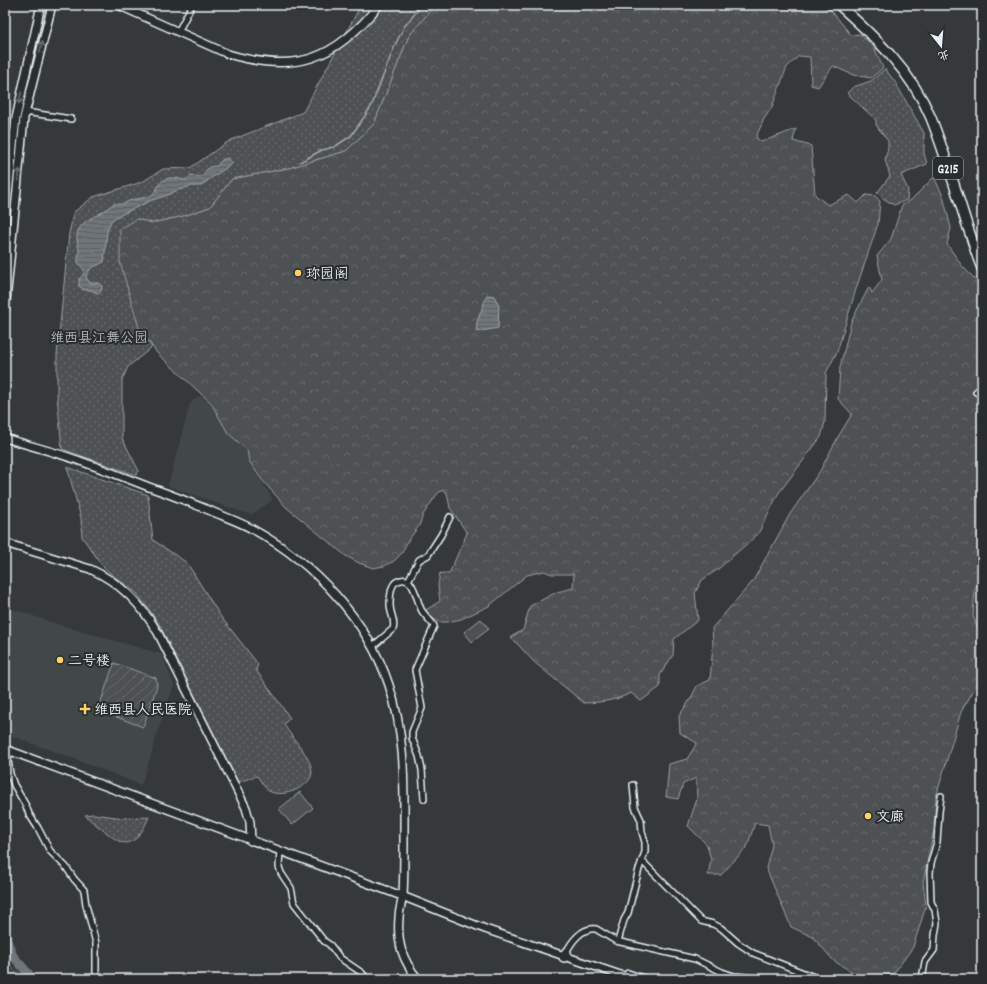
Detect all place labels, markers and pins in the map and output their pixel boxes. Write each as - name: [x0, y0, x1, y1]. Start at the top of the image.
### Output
- place label: 珎园阁: [306, 265, 348, 285]
- marker: 珎园阁: [293, 268, 303, 278]
- place label: 二号楼: [68, 652, 110, 672]
- marker: 二号楼: [55, 655, 65, 665]
- place label: 维西县人民医院: [94, 701, 192, 721]
- marker: 维西县人民医院: [79, 703, 91, 715]
- place label: 文廊: [876, 808, 904, 828]
- marker: 文廊: [863, 811, 873, 821]

